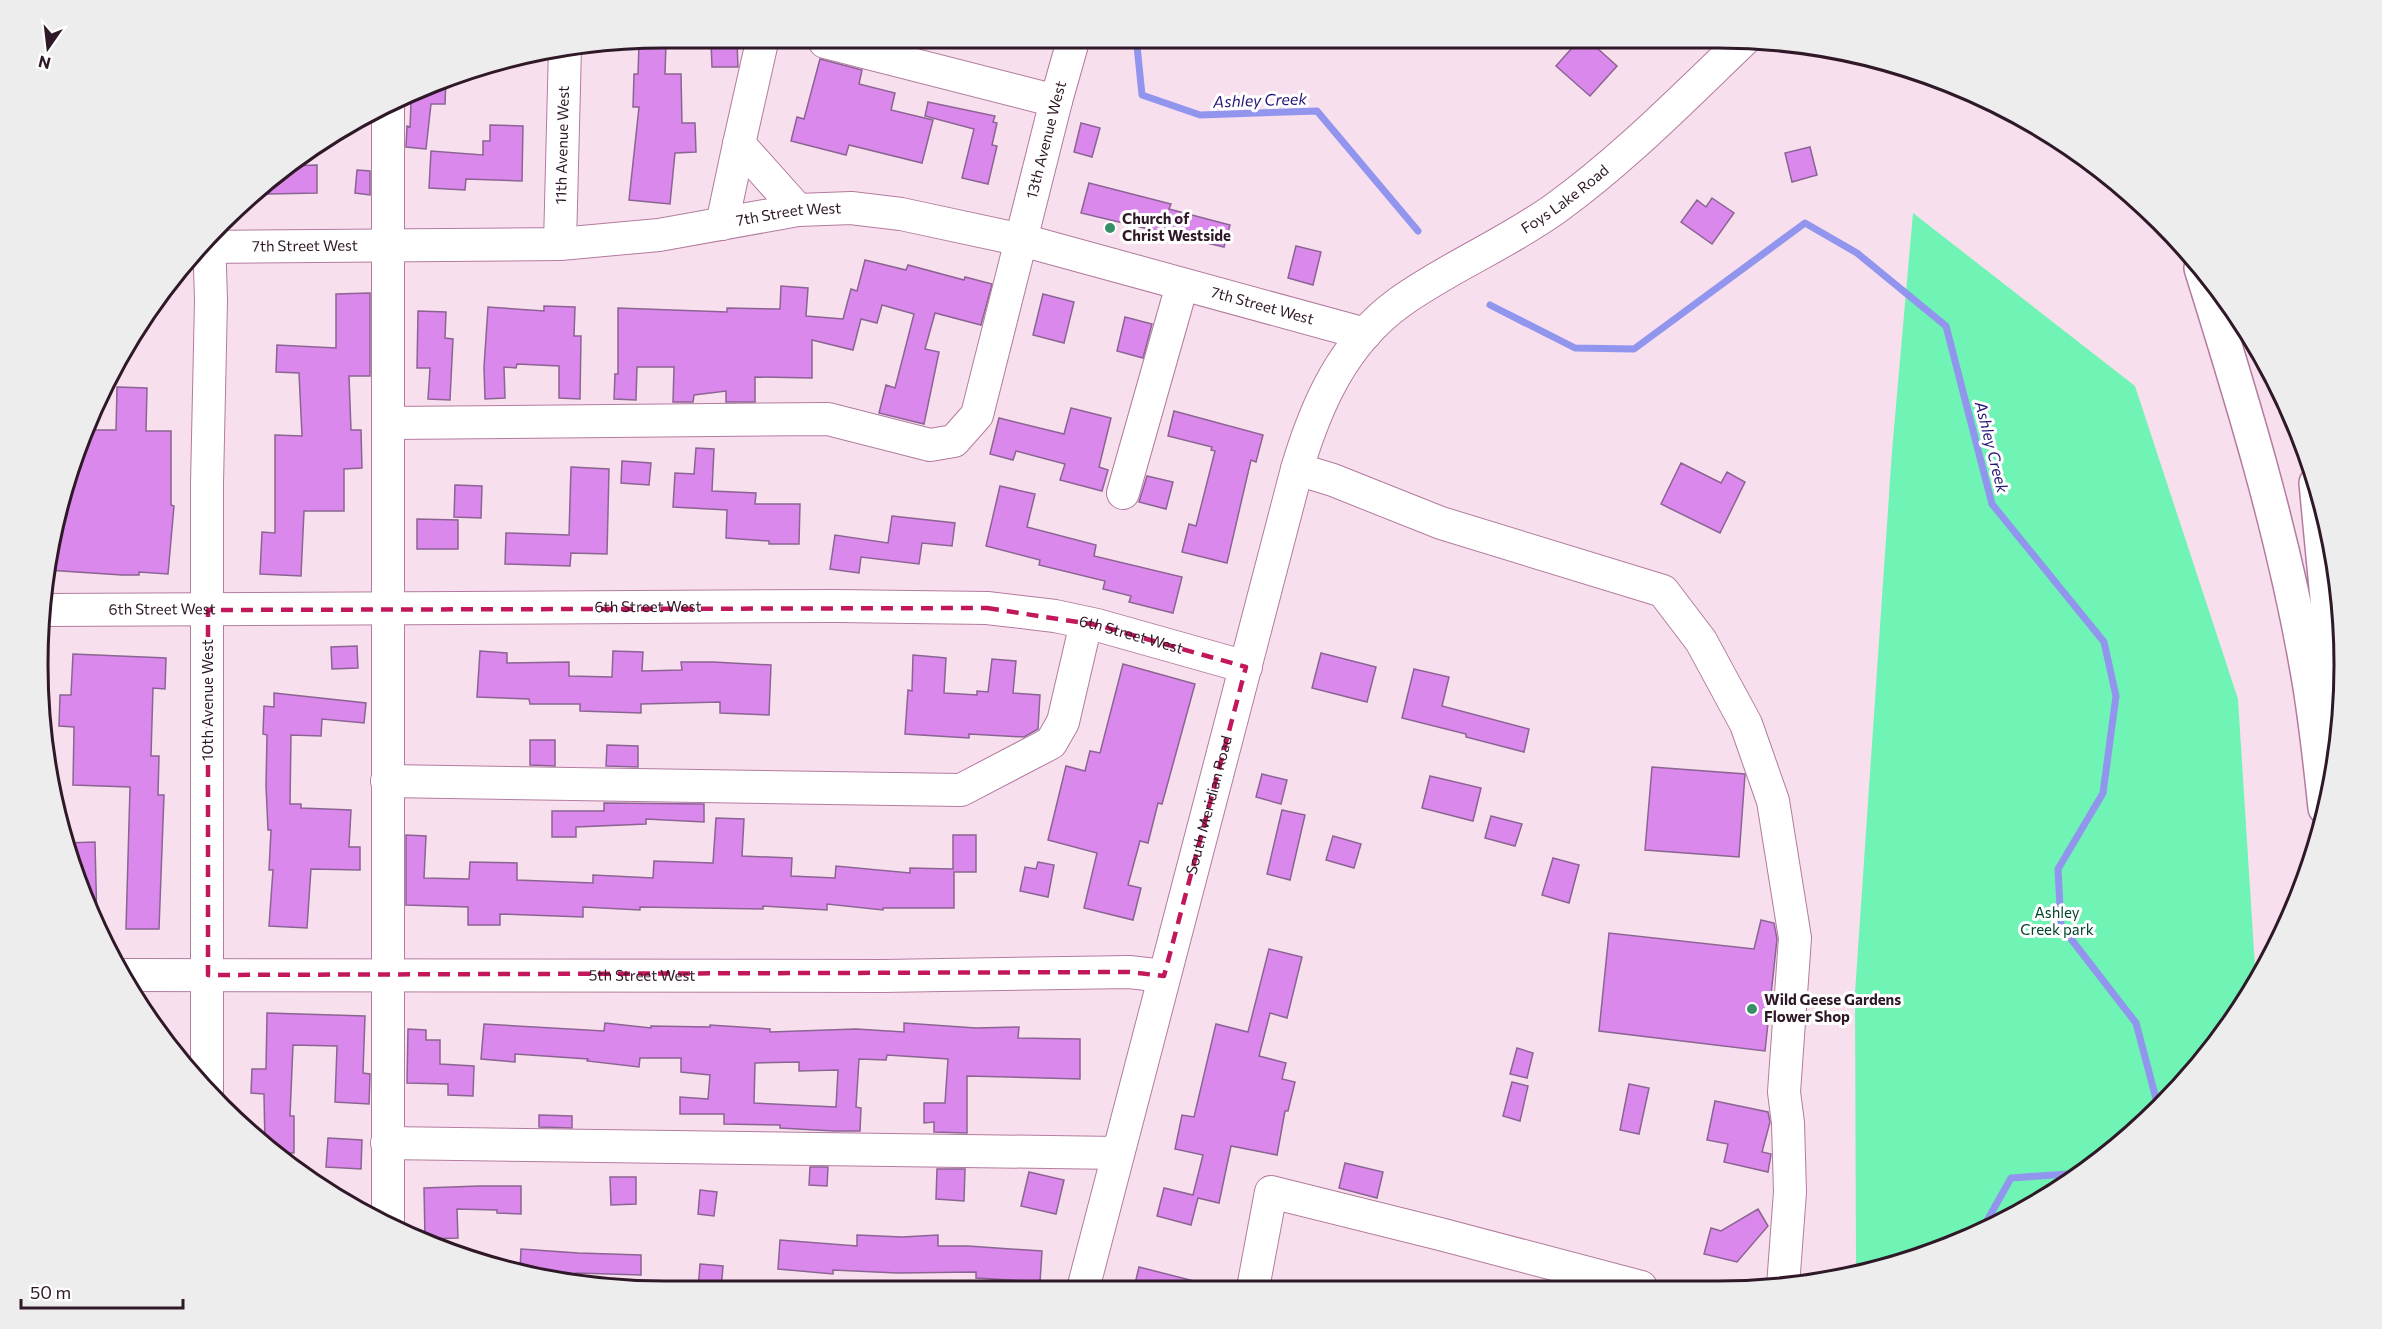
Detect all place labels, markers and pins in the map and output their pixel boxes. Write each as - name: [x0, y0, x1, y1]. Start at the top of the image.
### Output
- place label: Church of Christ Westside: [1122, 209, 1231, 244]
- marker: Church of Christ Westside: [1103, 221, 1117, 235]
- place label: Wild Geese Gardens Flower Shop: [1764, 990, 1901, 1025]
- marker: Wild Geese Gardens Flower Shop: [1745, 1002, 1759, 1016]

